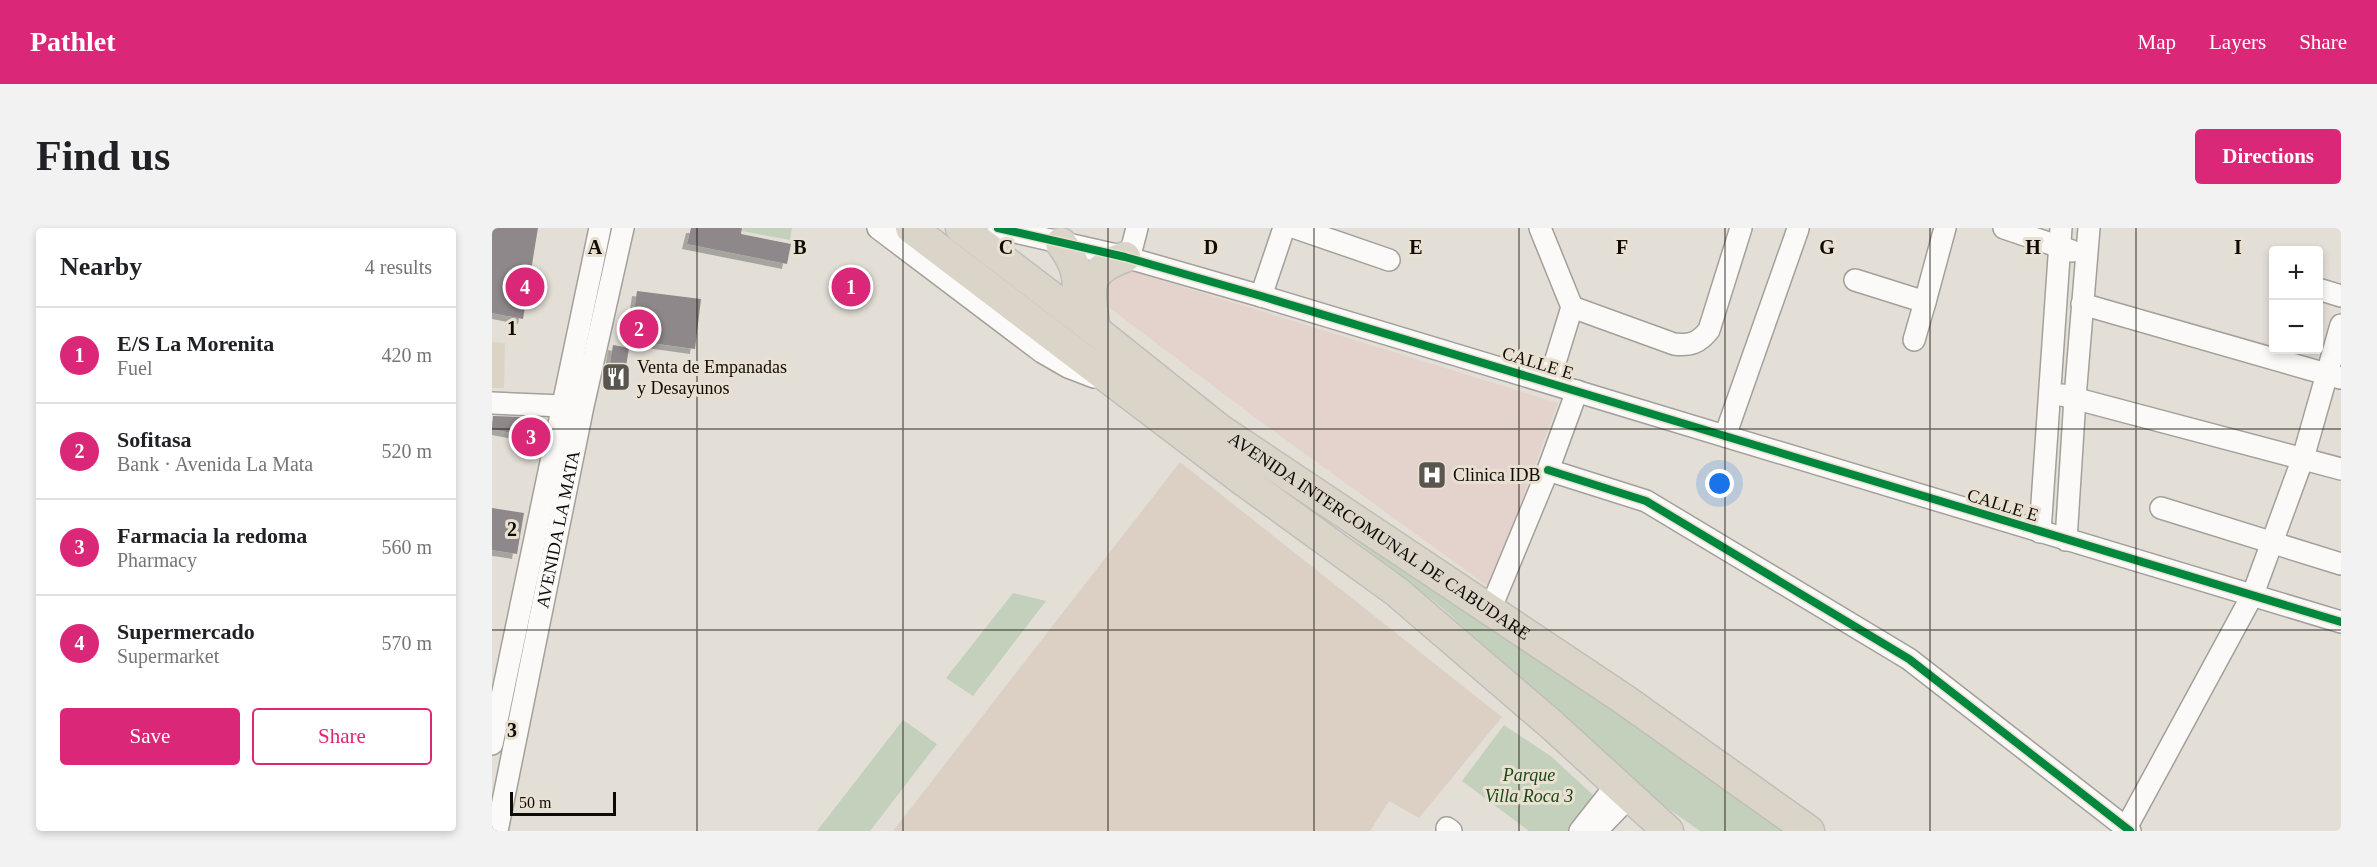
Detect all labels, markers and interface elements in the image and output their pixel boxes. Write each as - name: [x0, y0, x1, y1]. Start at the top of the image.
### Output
- text: Pathlet: [30, 26, 116, 57]
- text: Map: [2138, 30, 2176, 54]
- text: Layers: [2209, 30, 2266, 54]
- text: Share: [2299, 30, 2347, 54]
- button: Directions: [2195, 129, 2341, 184]
- text: Find us: [36, 133, 170, 179]
- text: A: [588, 236, 603, 258]
- text: B: [793, 236, 807, 258]
- text: C: [999, 236, 1013, 258]
- text: D: [1204, 236, 1218, 258]
- text: E: [1409, 236, 1423, 258]
- text: F: [1616, 236, 1628, 258]
- text: G: [1819, 236, 1835, 258]
- text: H: [2025, 236, 2041, 258]
- text: I: [2234, 236, 2242, 258]
- map controls: [2269, 246, 2323, 354]
- button: +: [2269, 246, 2323, 300]
- text: Nearby: [60, 252, 142, 281]
- text: 4 results: [365, 256, 432, 278]
- pin: 4: [506, 264, 544, 310]
- pin: 1: [832, 264, 870, 310]
- button: −: [2269, 300, 2323, 354]
- pin: 2: [620, 306, 658, 352]
- text: 1: [507, 317, 517, 339]
- text: E/S La Morenita: [117, 331, 274, 356]
- street label: CALLE E: [1500, 343, 1576, 383]
- text: 1: [75, 344, 85, 366]
- text: 420 m: [381, 344, 432, 366]
- text: Fuel: [117, 357, 153, 379]
- place label: Venta de Empanadas y Desayunos: [637, 357, 787, 398]
- restaurant icon: Venta de Empanadas y Desayunos: [600, 361, 632, 393]
- pin: 3: [512, 414, 550, 460]
- text: Sofitasa: [117, 427, 192, 452]
- street label: AVENIDA INTERCOMUNAL DE CABUDARE: [1225, 428, 1534, 644]
- text: 2: [75, 440, 85, 462]
- text: 520 m: [381, 440, 432, 462]
- street label: AVENIDA LA MATA: [532, 449, 584, 610]
- text: Bank · Avenida La Mata: [117, 453, 313, 475]
- hospital icon: Clinica IDB: [1416, 459, 1448, 491]
- place label: Clinica IDB: [1453, 465, 1541, 485]
- your location: [1705, 469, 1734, 498]
- street label: CALLE E: [1965, 485, 2041, 525]
- text: 2: [507, 518, 517, 540]
- text: Farmacia la redoma: [117, 523, 307, 548]
- text: 3: [75, 536, 85, 558]
- text: 560 m: [381, 536, 432, 558]
- text: Pharmacy: [117, 549, 197, 571]
- text: Supermercado: [117, 619, 255, 644]
- text: 4: [75, 632, 85, 654]
- text: 570 m: [381, 632, 432, 654]
- text: Supermarket: [117, 645, 219, 667]
- button: Save: [60, 708, 240, 765]
- button: Share: [252, 708, 432, 765]
- text: 3: [507, 719, 517, 741]
- park label: Parque Villa Roca 3: [1485, 765, 1573, 806]
- scale bar: [510, 789, 616, 816]
- text: 50 m: [519, 794, 551, 811]

